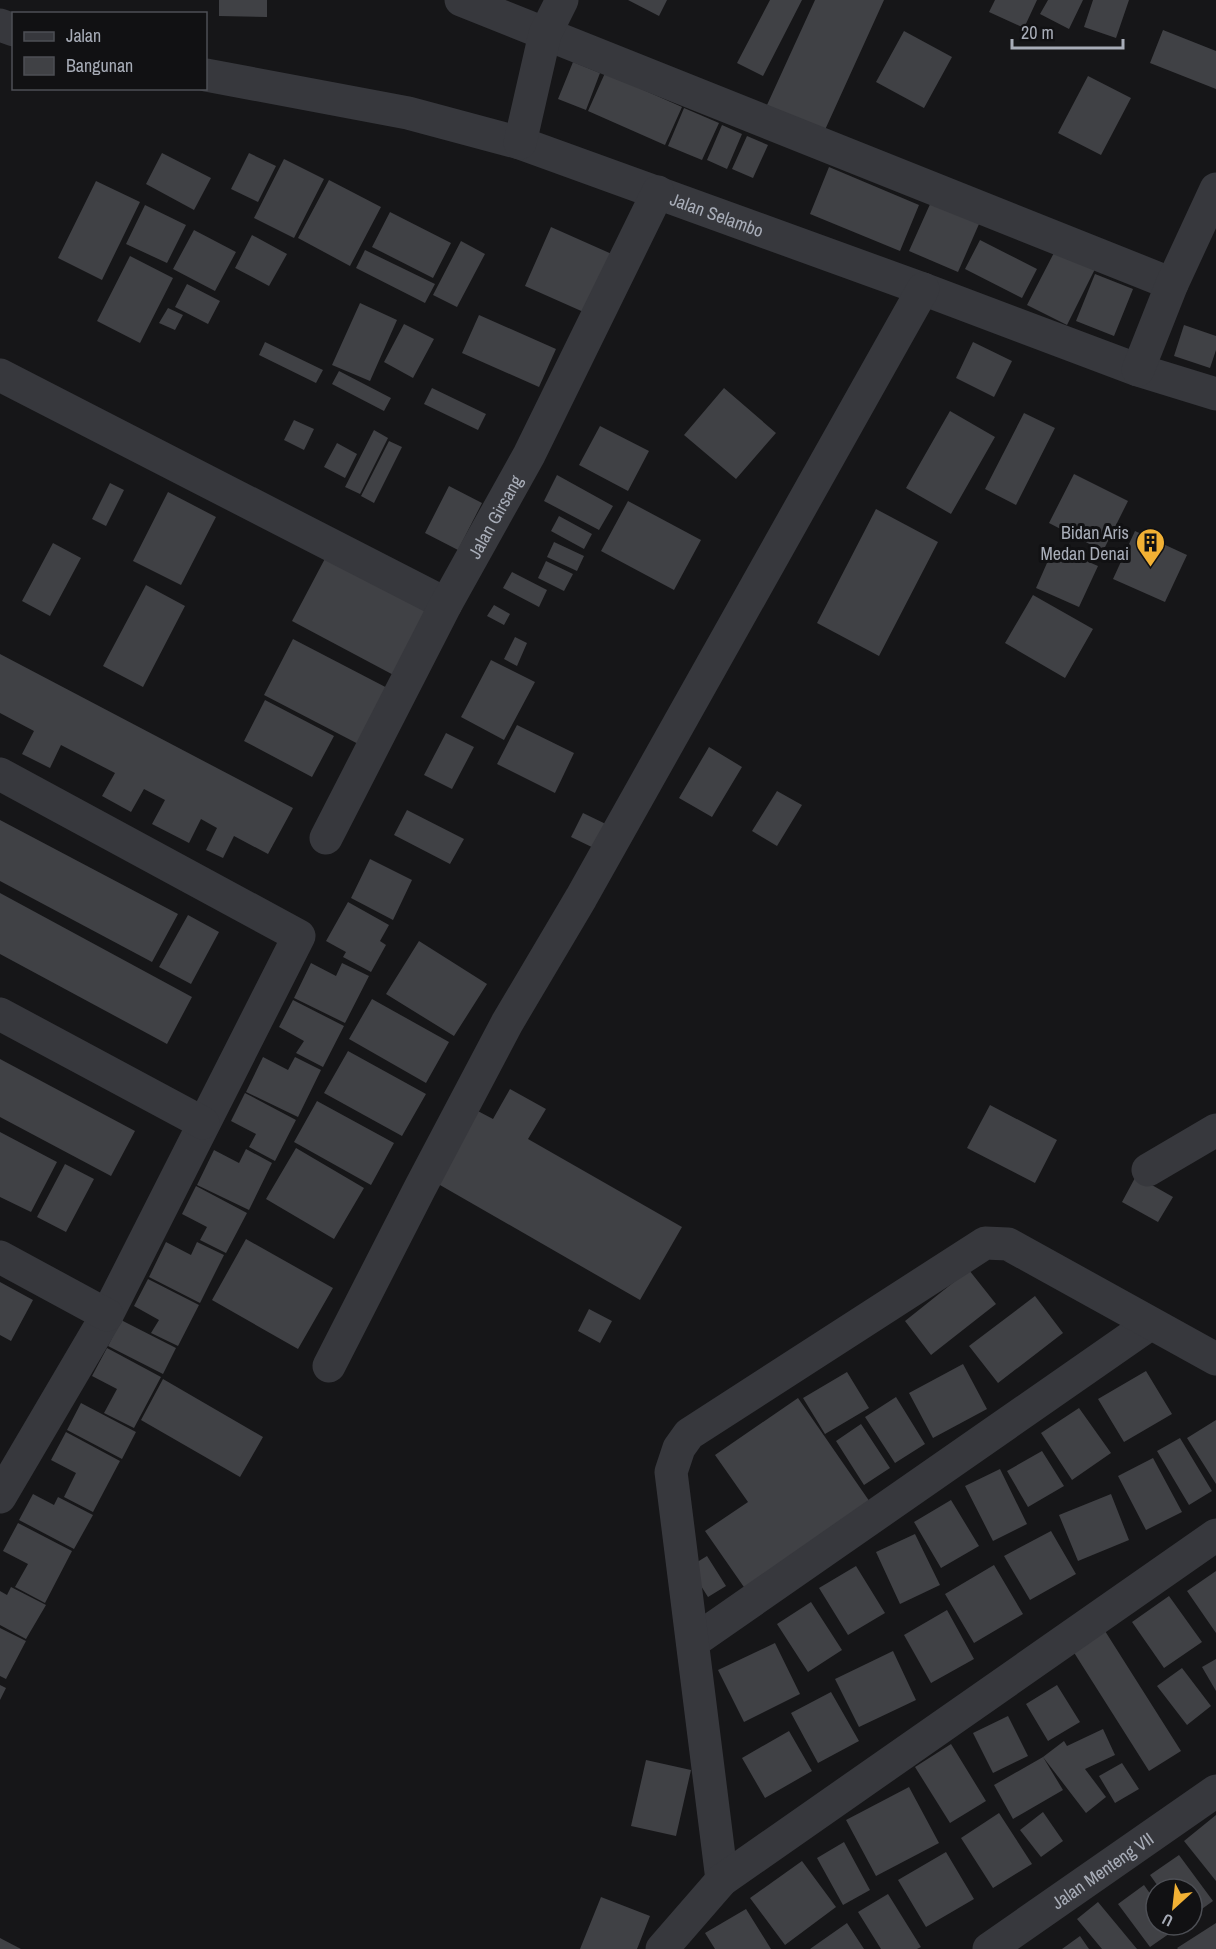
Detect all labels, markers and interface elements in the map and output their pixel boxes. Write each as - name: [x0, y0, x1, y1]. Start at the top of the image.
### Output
- legend: [12, 12, 207, 90]
- scale bar: [1012, 12, 1123, 50]
- text: 20 m: [1021, 20, 1054, 45]
- text: Jalan: [66, 23, 101, 48]
- text: Bangunan: [66, 53, 133, 78]
- street label: Jalan Selambo: [667, 186, 767, 243]
- street label: Jalan Girsang: [461, 470, 528, 563]
- place label: Bidan Aris Medan Denai: [1040, 520, 1129, 566]
- building icon: Bidan Aris Medan Denai: [1134, 526, 1166, 568]
- street label: Jalan Menteng VII: [1046, 1826, 1158, 1914]
- north arrow: [1144, 1877, 1204, 1937]
- text: U: [1158, 1908, 1176, 1932]

